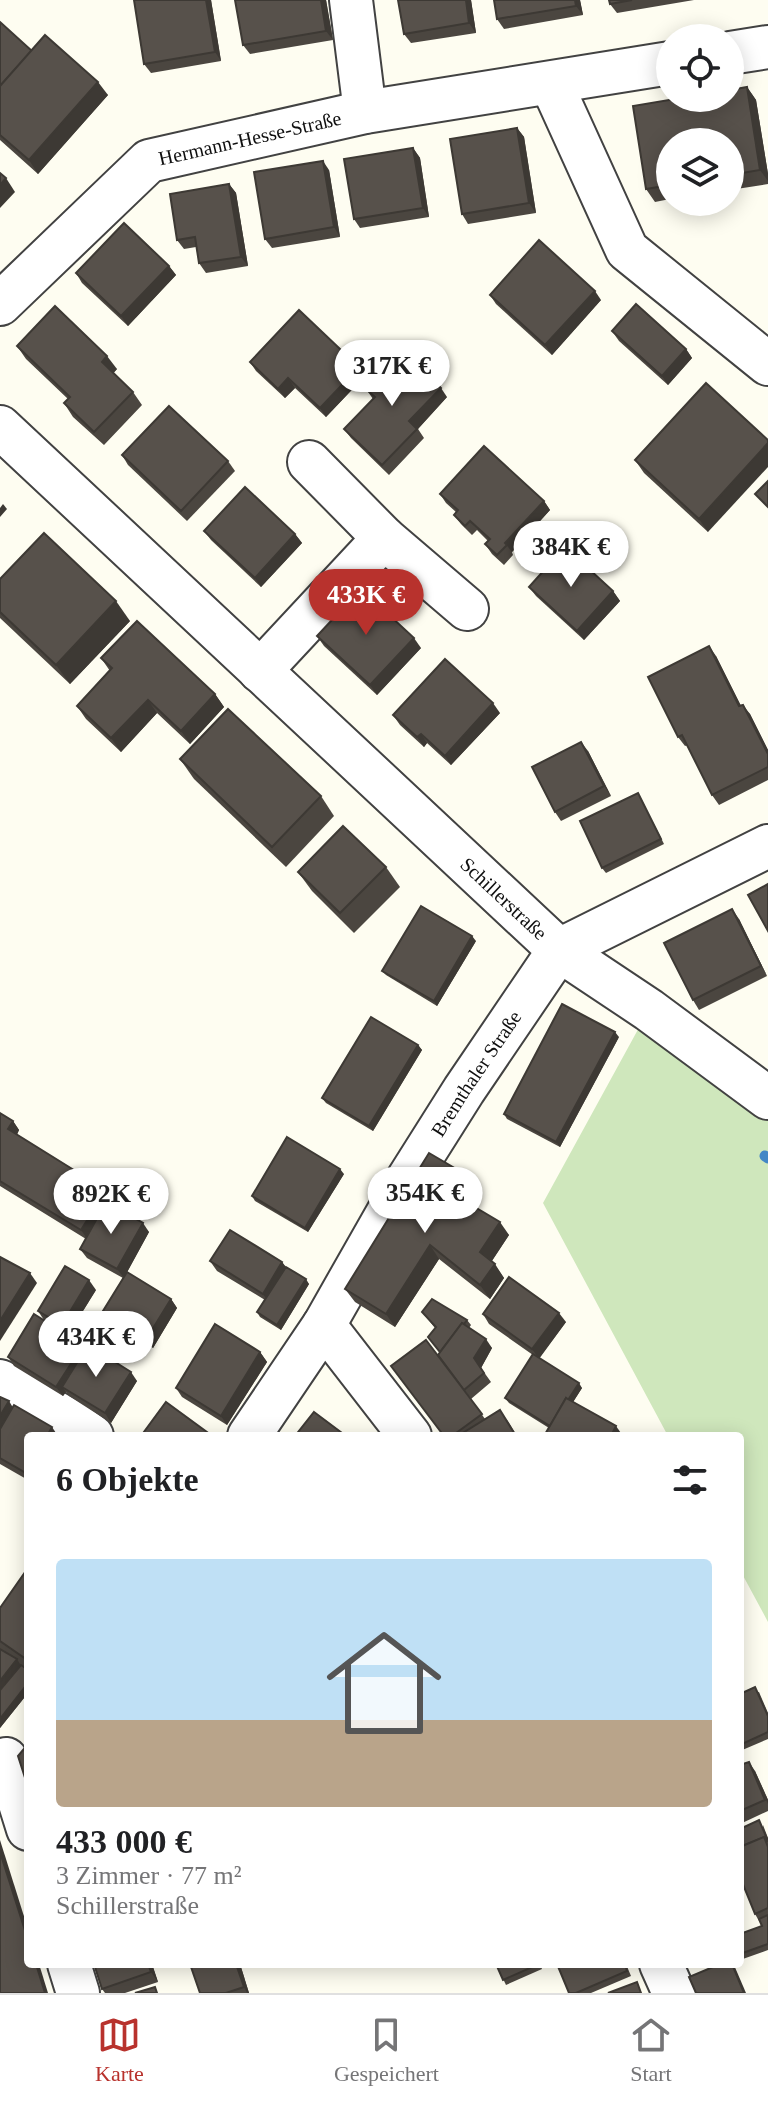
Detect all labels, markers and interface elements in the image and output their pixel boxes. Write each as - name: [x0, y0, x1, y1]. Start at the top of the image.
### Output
- map controls: [656, 24, 744, 216]
- button: locate: [656, 24, 744, 112]
- street label: Hermann-Hesse-Straße: [156, 107, 344, 169]
- button: layers: [656, 128, 744, 216]
- pin: 317K €: [327, 340, 457, 408]
- text: 317K €: [353, 351, 431, 380]
- pin: 384K €: [506, 521, 636, 589]
- text: 384K €: [532, 532, 610, 561]
- pin: 433K €: [301, 569, 431, 637]
- text: 433K €: [327, 580, 405, 609]
- street label: Schillerstraße: [456, 853, 552, 944]
- street label: Bremthaler Straße: [427, 1006, 526, 1140]
- pin: 354K €: [360, 1167, 490, 1235]
- pin: 892K €: [46, 1168, 176, 1236]
- text: 354K €: [386, 1178, 464, 1207]
- text: 892K €: [72, 1179, 150, 1208]
- pin: 434K €: [31, 1311, 161, 1379]
- text: 434K €: [57, 1322, 135, 1351]
- icon: filters: [668, 1458, 712, 1502]
- text: 6 Objekte: [56, 1461, 199, 1498]
- icon: home: [312, 1611, 456, 1755]
- text: 433 000 €: [56, 1823, 192, 1860]
- text: 3 Zimmer · 77 m²: [56, 1861, 241, 1890]
- text: Schillerstraße: [56, 1891, 199, 1920]
- tab: Karte: [95, 2013, 144, 2087]
- tab: Gespeichert: [334, 2013, 439, 2087]
- tab: Start: [629, 2013, 673, 2087]

